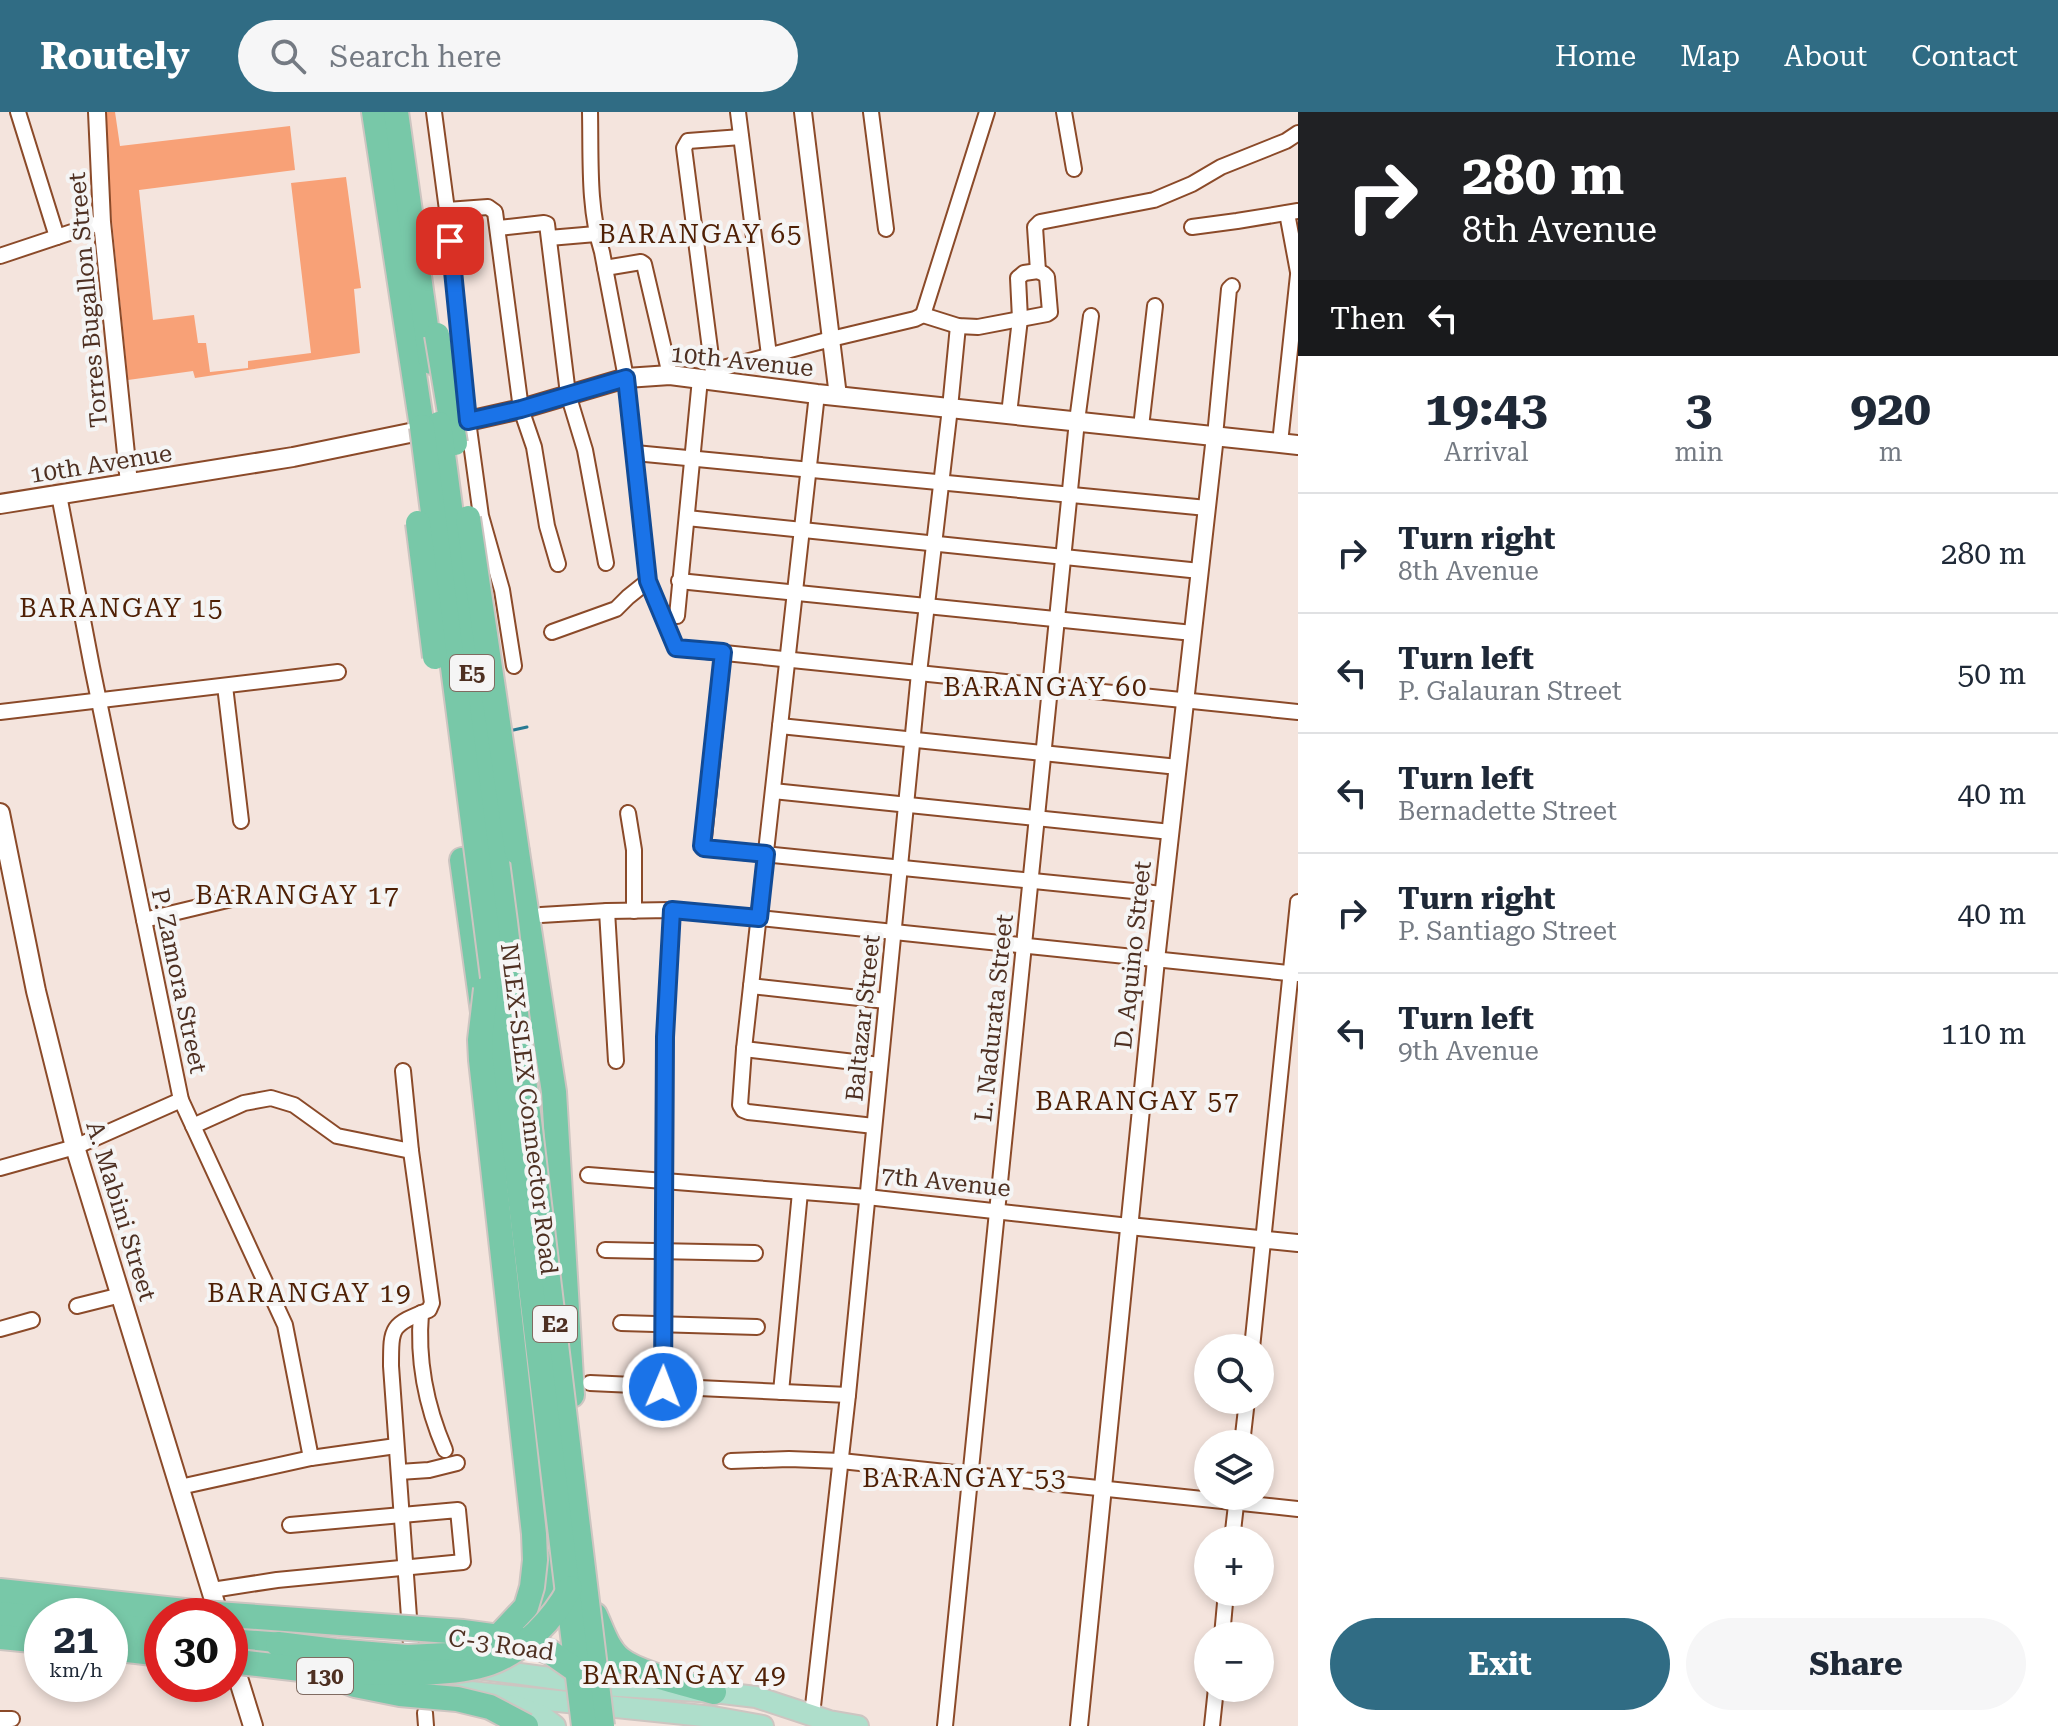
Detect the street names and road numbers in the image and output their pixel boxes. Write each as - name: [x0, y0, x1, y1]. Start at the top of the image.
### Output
- street label: Torres Bugallon Street: [63, 171, 113, 429]
- street label: 10th Avenue: [669, 340, 815, 382]
- street label: 10th Avenue: [28, 439, 174, 489]
- road number: E5: [450, 655, 494, 691]
- street label: D. Aquino Street: [1109, 860, 1157, 1050]
- street label: P. Zamora Street: [146, 886, 212, 1076]
- street label: L. Nadurata Street: [969, 913, 1019, 1123]
- street label: Baltazar Street: [840, 933, 886, 1103]
- street label: NLEX-SLEX Connector Road: [495, 942, 563, 1276]
- street label: A. Mabini Street: [80, 1118, 162, 1304]
- street label: 7th Avenue: [880, 1161, 1012, 1203]
- road number: E2: [533, 1306, 577, 1342]
- street label: C-3 Road: [446, 1624, 556, 1666]
- road number: 130: [297, 1658, 353, 1694]

